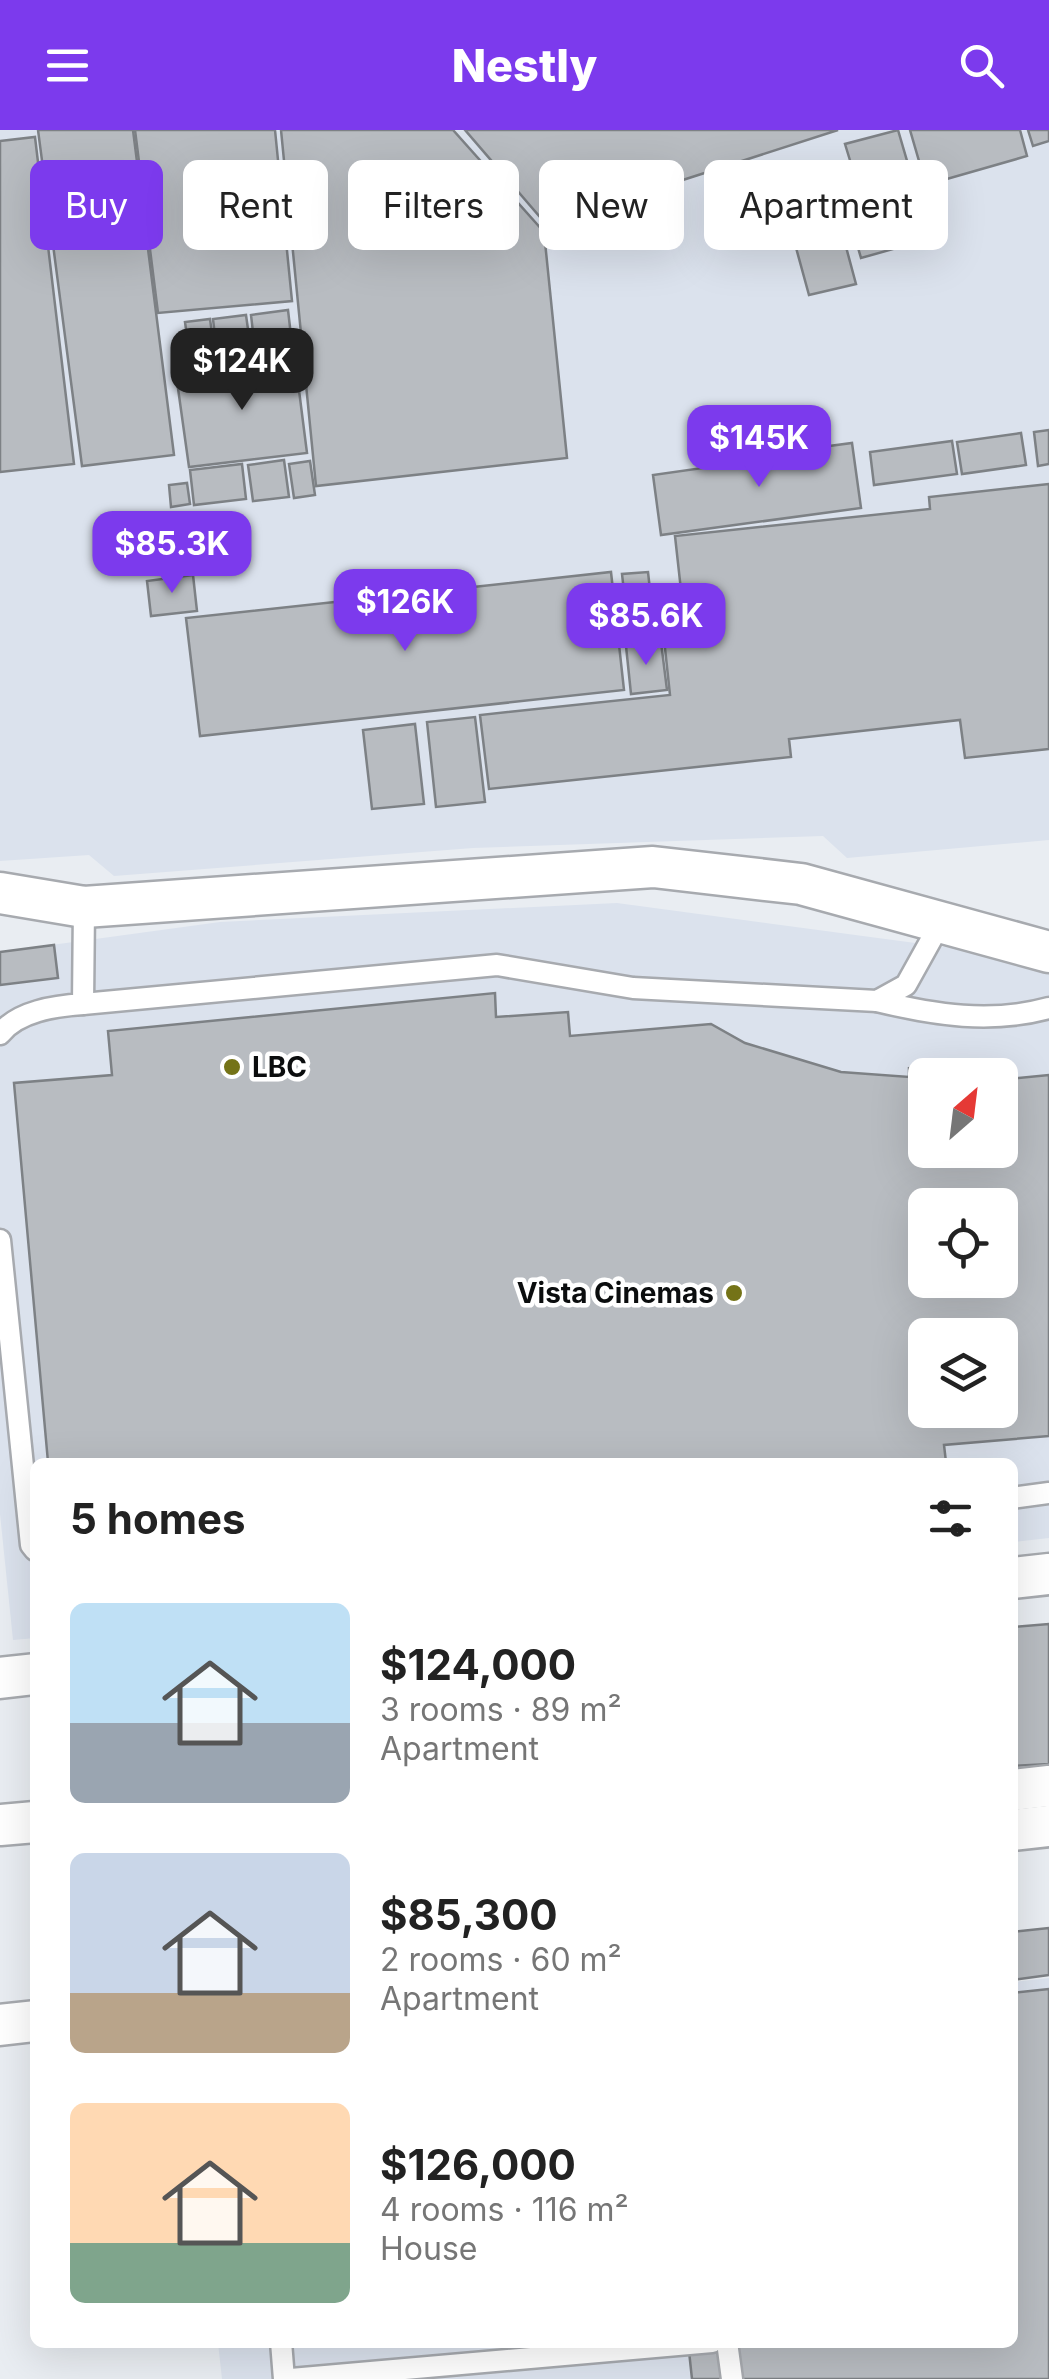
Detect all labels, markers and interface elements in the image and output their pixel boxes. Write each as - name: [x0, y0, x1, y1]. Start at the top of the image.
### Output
- icon: menu: [40, 38, 95, 93]
- text: Nestly: [452, 38, 597, 93]
- icon: search: [954, 38, 1009, 93]
- chip: Buy: [30, 160, 163, 250]
- chip: Rent: [183, 160, 328, 250]
- chip: Filters: [348, 160, 519, 250]
- chip: New: [539, 160, 684, 250]
- chip: Apartment: [704, 160, 948, 250]
- pin: $124K: [172, 328, 312, 413]
- text: $124K: [192, 341, 292, 380]
- pin: $145K: [689, 405, 829, 490]
- text: $145K: [709, 418, 809, 457]
- pin: $85.3K: [91, 511, 253, 596]
- text: $85.3K: [114, 524, 230, 563]
- pin: $126K: [335, 569, 475, 654]
- text: $126K: [356, 582, 454, 621]
- pin: $85.6K: [565, 583, 727, 668]
- text: $85.6K: [588, 596, 704, 635]
- place label: LBC: [252, 1050, 307, 1084]
- marker: LBC: [221, 1056, 243, 1078]
- north arrow: [908, 1058, 1018, 1168]
- map controls: [908, 1058, 1018, 1428]
- button: locate: [908, 1188, 1018, 1298]
- place label: Vista Cinemas: [517, 1276, 714, 1310]
- marker: Vista Cinemas: [723, 1282, 745, 1304]
- button: layers: [908, 1318, 1018, 1428]
- icon: filters: [923, 1491, 978, 1546]
- text: 5 homes: [70, 1493, 246, 1544]
- text: $124,000: [380, 1639, 576, 1690]
- icon: home: [150, 1643, 270, 1763]
- text: 3 rooms · 89 m²: [380, 1690, 622, 1729]
- text: Apartment: [380, 1729, 539, 1768]
- text: $85,300: [380, 1889, 558, 1940]
- icon: home: [150, 1893, 270, 2013]
- text: 2 rooms · 60 m²: [380, 1940, 622, 1979]
- text: Apartment: [380, 1979, 539, 2018]
- text: $126,000: [380, 2139, 576, 2190]
- icon: home: [150, 2143, 270, 2263]
- text: 4 rooms · 116 m²: [380, 2190, 629, 2229]
- text: House: [380, 2229, 477, 2268]

